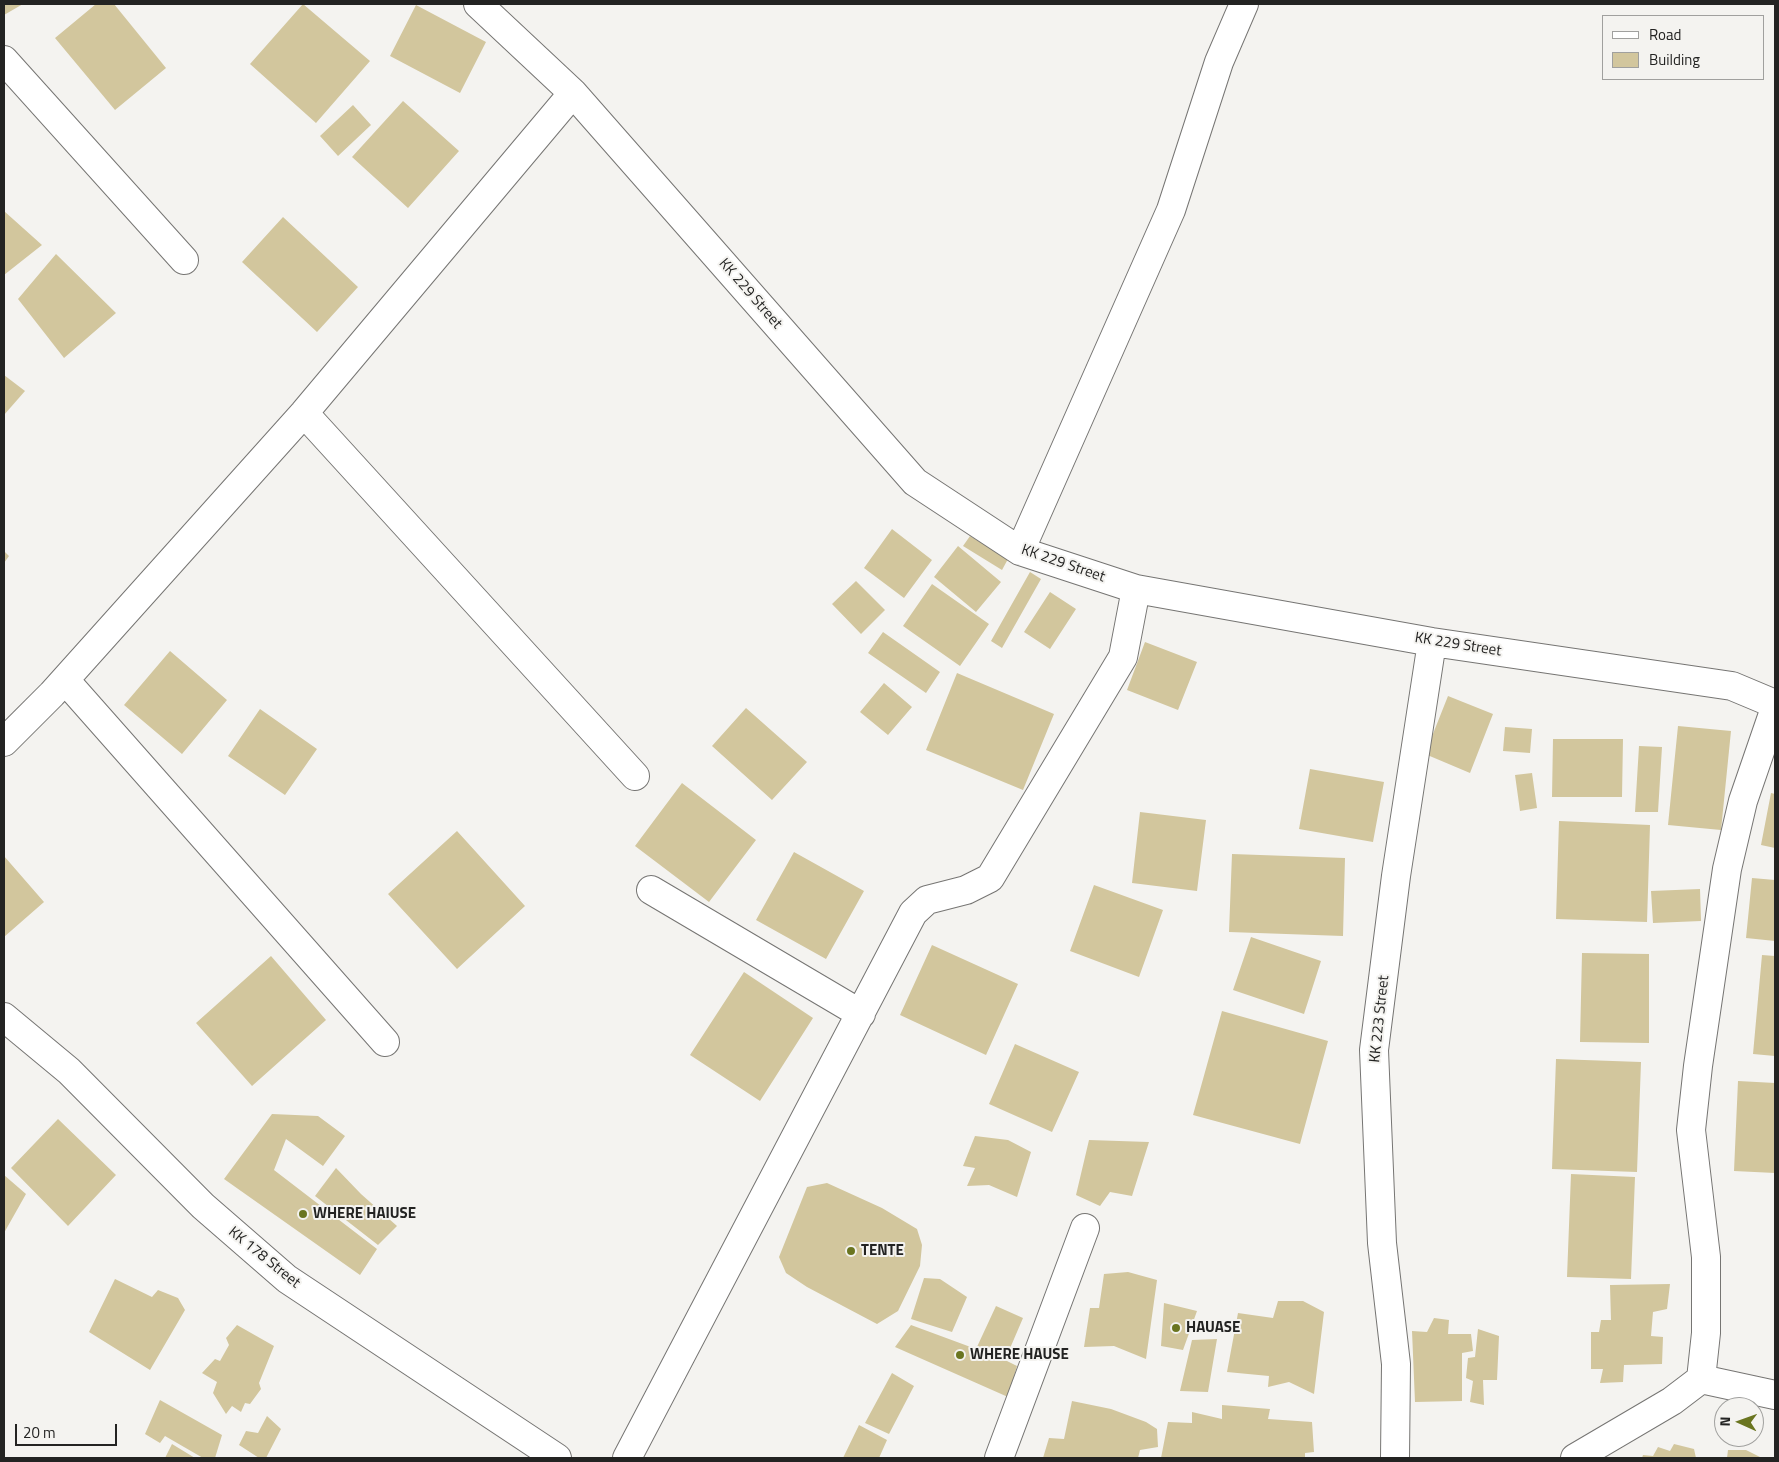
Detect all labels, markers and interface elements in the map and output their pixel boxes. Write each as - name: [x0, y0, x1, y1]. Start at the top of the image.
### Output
- legend: [1602, 15, 1764, 80]
- text: Road: [1649, 23, 1681, 46]
- text: Building: [1649, 48, 1700, 71]
- street label: KK 229 Street: [714, 255, 786, 333]
- street label: KK 229 Street: [1019, 541, 1107, 587]
- street label: KK 229 Street: [1413, 629, 1503, 661]
- street label: KK 223 Street: [1366, 975, 1394, 1063]
- place label: WHERE HAIUSE: [313, 1205, 416, 1223]
- marker: WHERE HAIUSE: [297, 1208, 309, 1220]
- street label: KK 178 Street: [224, 1223, 304, 1293]
- place label: TENTE: [861, 1242, 904, 1260]
- marker: TENTE: [845, 1245, 857, 1257]
- place label: HAUASE: [1186, 1319, 1240, 1337]
- marker: HAUASE: [1170, 1322, 1182, 1334]
- place label: WHERE HAUSE: [970, 1346, 1069, 1364]
- marker: WHERE HAUSE: [954, 1349, 966, 1361]
- north arrow: [1714, 1397, 1764, 1447]
- scale bar: [18, 1414, 120, 1446]
- text: N: [1714, 1416, 1735, 1427]
- text: 20 m: [23, 1421, 56, 1444]

